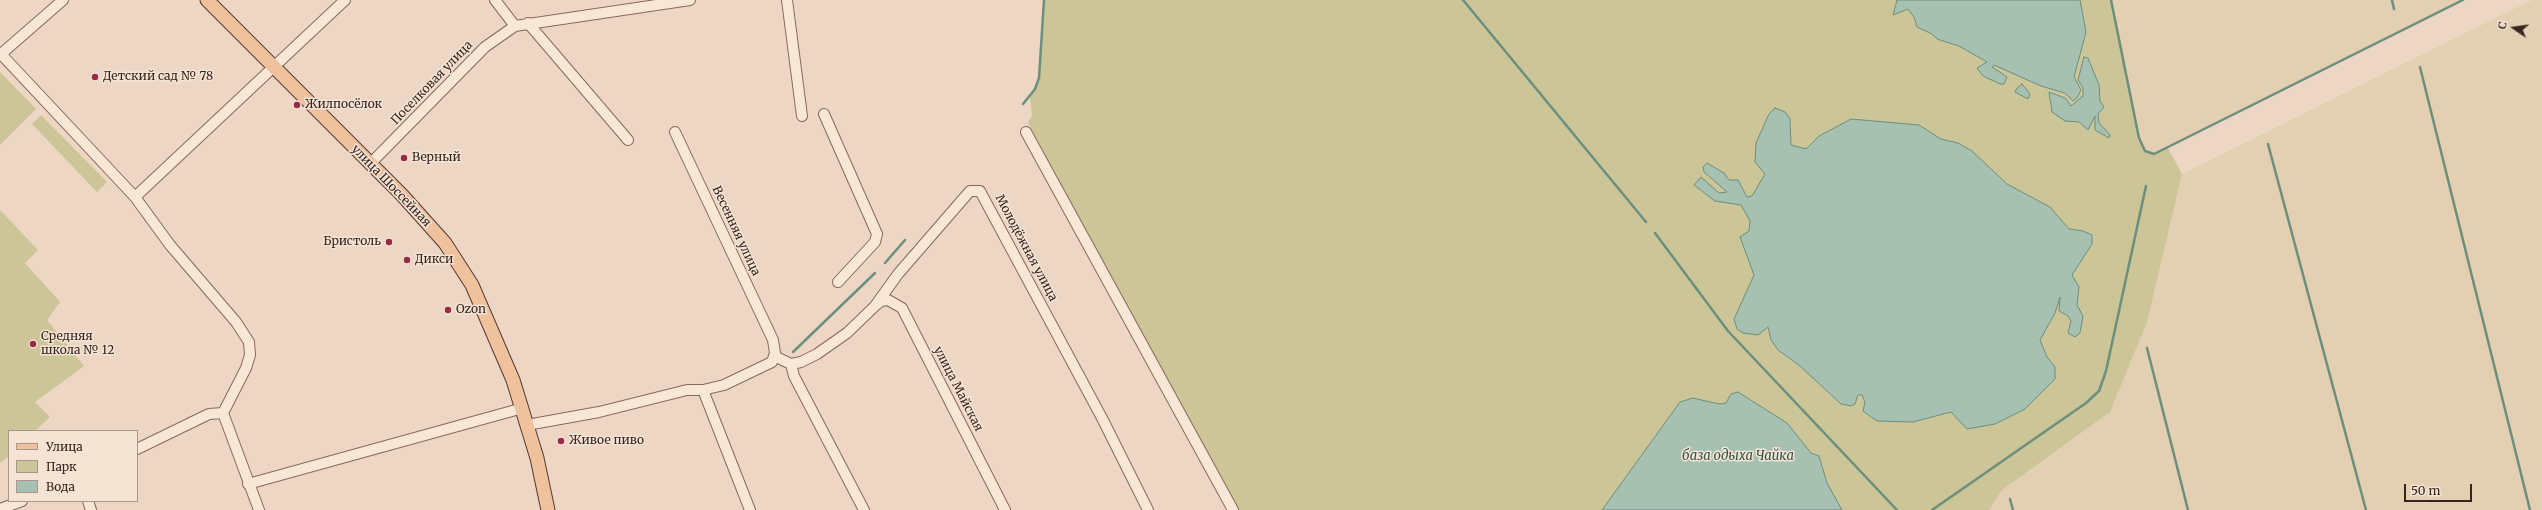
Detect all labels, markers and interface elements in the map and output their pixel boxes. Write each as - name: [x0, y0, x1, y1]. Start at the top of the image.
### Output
- north arrow: [2494, 8, 2534, 48]
- text: С: [2495, 20, 2510, 30]
- street label: Поселковая улица: [388, 38, 476, 128]
- place label: Детский сад № 78: [103, 70, 213, 84]
- marker: Детский сад № 78: [90, 72, 100, 82]
- place label: Жилпосёлок: [305, 98, 382, 112]
- marker: Жилпосёлок: [292, 100, 302, 110]
- street label: улица Шоссейная: [348, 142, 434, 230]
- place label: Верный: [412, 151, 461, 165]
- marker: Верный: [399, 153, 409, 163]
- street label: Весенняя улица: [709, 184, 763, 278]
- street label: Молодёжная улица: [992, 192, 1060, 304]
- place label: Бристоль: [323, 235, 381, 249]
- marker: Бристоль: [384, 237, 394, 247]
- place label: Дикси: [415, 253, 453, 267]
- marker: Дикси: [402, 255, 412, 265]
- place label: Ozon: [456, 303, 486, 317]
- marker: Ozon: [443, 305, 453, 315]
- place label: Средняя школа № 12: [41, 330, 114, 358]
- marker: Средняя школа № 12: [28, 339, 38, 349]
- street label: улица Майская: [930, 344, 986, 434]
- legend: [8, 430, 138, 502]
- place label: Живое пиво: [569, 434, 644, 448]
- marker: Живое пиво: [556, 436, 566, 446]
- text: Улица: [46, 439, 83, 454]
- water label: база одыха Чайка: [1682, 448, 1794, 464]
- text: Парк: [46, 459, 77, 474]
- scale bar: [2406, 476, 2474, 502]
- text: Вода: [46, 479, 75, 494]
- text: 50 m: [2411, 483, 2440, 498]

